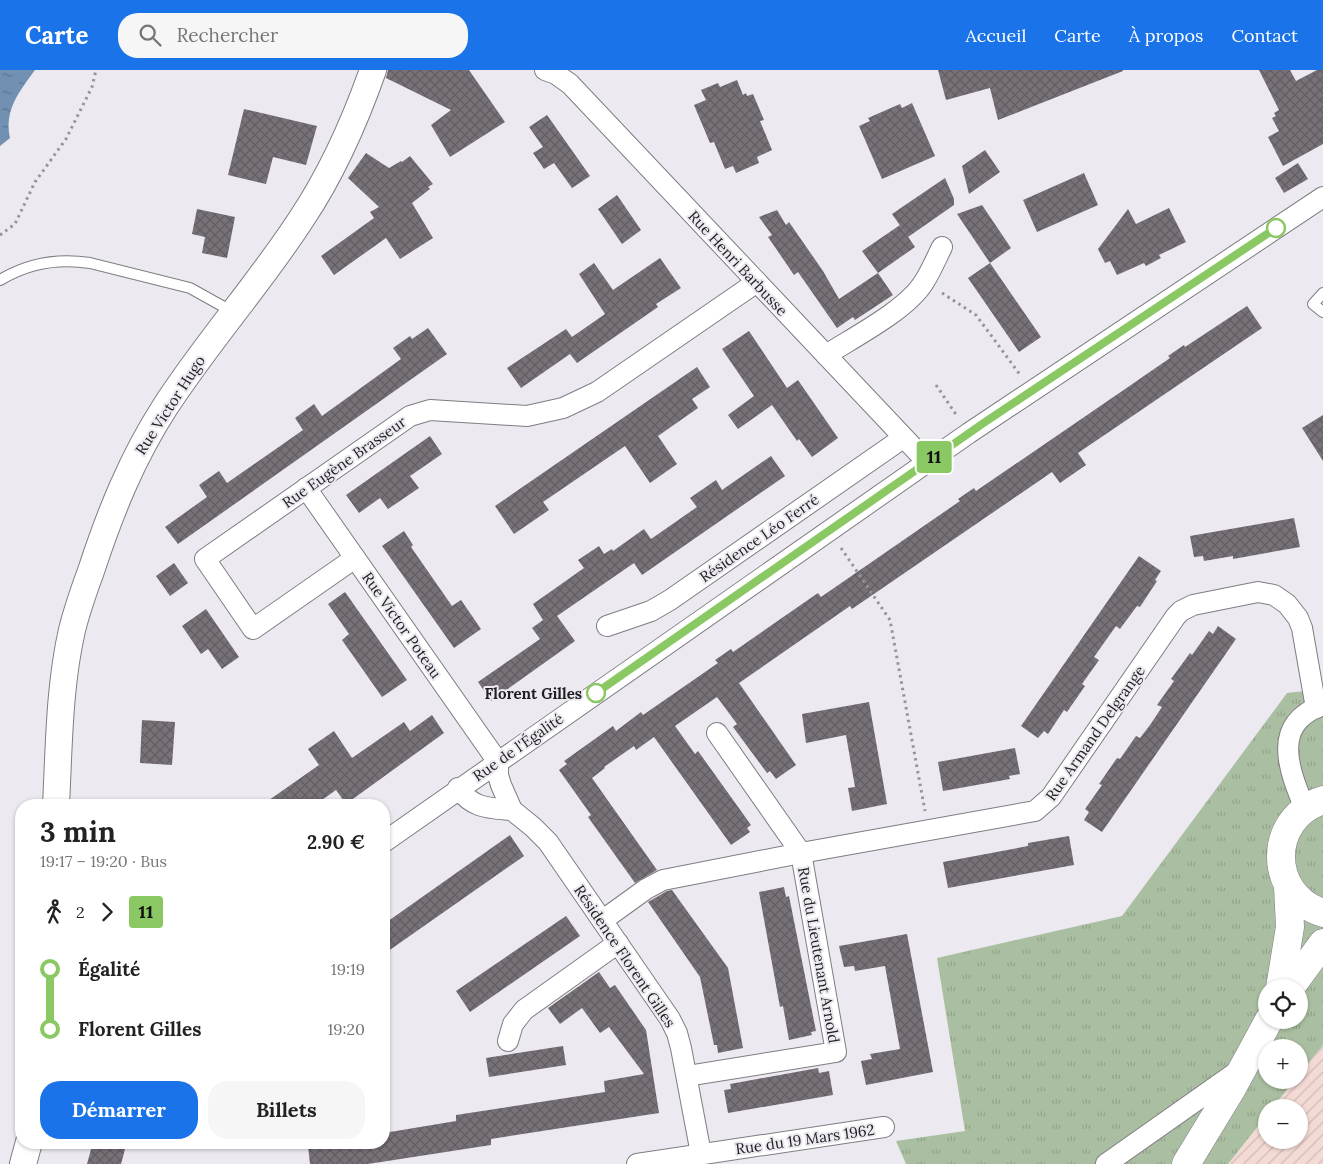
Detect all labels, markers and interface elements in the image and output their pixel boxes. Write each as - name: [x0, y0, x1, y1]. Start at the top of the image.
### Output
- search box: [118, 13, 468, 58]
- text: Carte: [25, 20, 88, 51]
- icon: search: [136, 21, 164, 49]
- text: Rechercher: [176, 23, 278, 47]
- text: Accueil: [966, 24, 1026, 47]
- text: Carte: [1054, 24, 1101, 47]
- text: À propos: [1129, 24, 1203, 47]
- text: Contact: [1231, 24, 1298, 47]
- street label: Rue Henri Barbusse: [684, 206, 792, 320]
- unlabelled marker: [1266, 218, 1286, 238]
- street label: Rue Victor Hugo: [131, 352, 209, 458]
- street label: Rue Eugène Brasseur: [278, 412, 410, 512]
- line badge: 11: [912, 441, 956, 473]
- text: 11: [927, 445, 941, 468]
- street label: Résidence Léo Ferré: [696, 490, 822, 586]
- street label: Rue Victor Poteau: [358, 568, 446, 682]
- street label: Rue Armand Delgrange: [1041, 662, 1149, 804]
- marker: Florent Gilles: [586, 683, 606, 703]
- place label: Florent Gilles: [485, 684, 582, 703]
- street label: Rue de l'Égalité: [469, 709, 567, 785]
- text: 3 min: [40, 814, 116, 850]
- text: 2.90 €: [307, 830, 365, 854]
- text: 19:17 – 19:20 · Bus: [40, 851, 167, 871]
- street label: Rue du Lieutenant Arnold: [794, 865, 844, 1045]
- street label: Résidence Florent Gilles: [570, 881, 680, 1031]
- icon: walk: [40, 898, 68, 926]
- icon: forward: [93, 898, 121, 926]
- text: 11: [139, 900, 153, 923]
- text: 2: [76, 902, 85, 922]
- text: Égalité: [78, 957, 140, 981]
- text: 19:19: [331, 959, 365, 979]
- map controls: [1258, 979, 1308, 1149]
- button: locate: [1258, 979, 1308, 1029]
- text: Florent Gilles: [78, 1017, 201, 1041]
- text: 19:20: [327, 1019, 365, 1039]
- button: +: [1258, 1039, 1308, 1089]
- button: Démarrer: [40, 1081, 198, 1139]
- button: Billets: [208, 1081, 365, 1139]
- button: −: [1258, 1099, 1308, 1149]
- street label: Rue du 19 Mars 1962: [734, 1120, 876, 1158]

